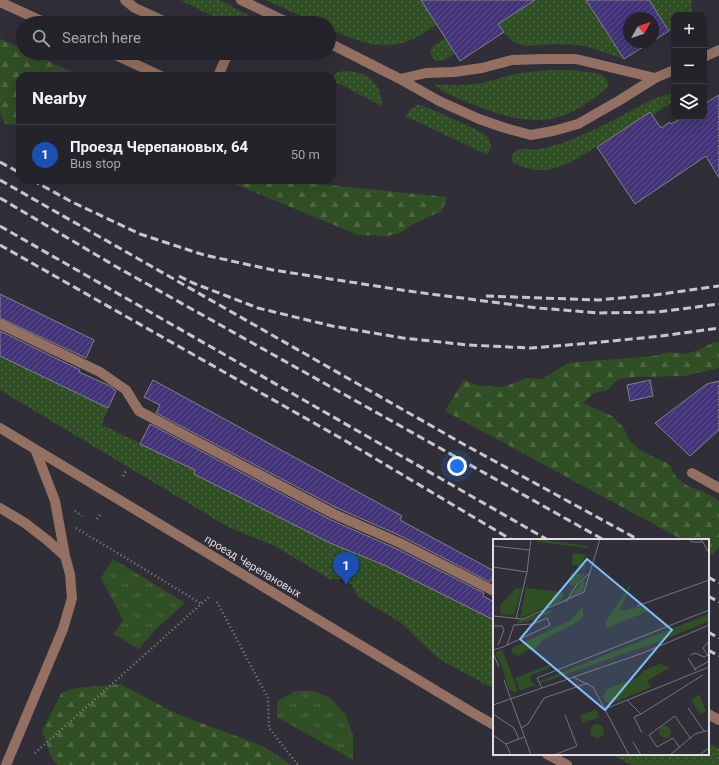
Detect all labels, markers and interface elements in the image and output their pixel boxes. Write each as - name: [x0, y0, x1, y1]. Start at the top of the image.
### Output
- north arrow: [623, 12, 659, 48]
- map controls: [671, 12, 707, 120]
- button: +: [671, 12, 707, 48]
- search box: [16, 16, 336, 60]
- icon: search: [30, 27, 52, 49]
- text: Search here: [62, 29, 141, 47]
- button: −: [671, 48, 707, 84]
- button: layers: [671, 84, 707, 120]
- text: Nearby: [32, 88, 87, 108]
- text: Проезд Черепановых, 64: [70, 138, 248, 156]
- text: 1: [41, 147, 49, 162]
- text: 50 m: [291, 147, 320, 162]
- text: Bus stop: [70, 156, 121, 171]
- your location: [447, 456, 467, 476]
- street label: проезд Черепановых: [202, 532, 304, 601]
- inset map: [493, 539, 709, 755]
- pin: 1: [333, 552, 359, 585]

